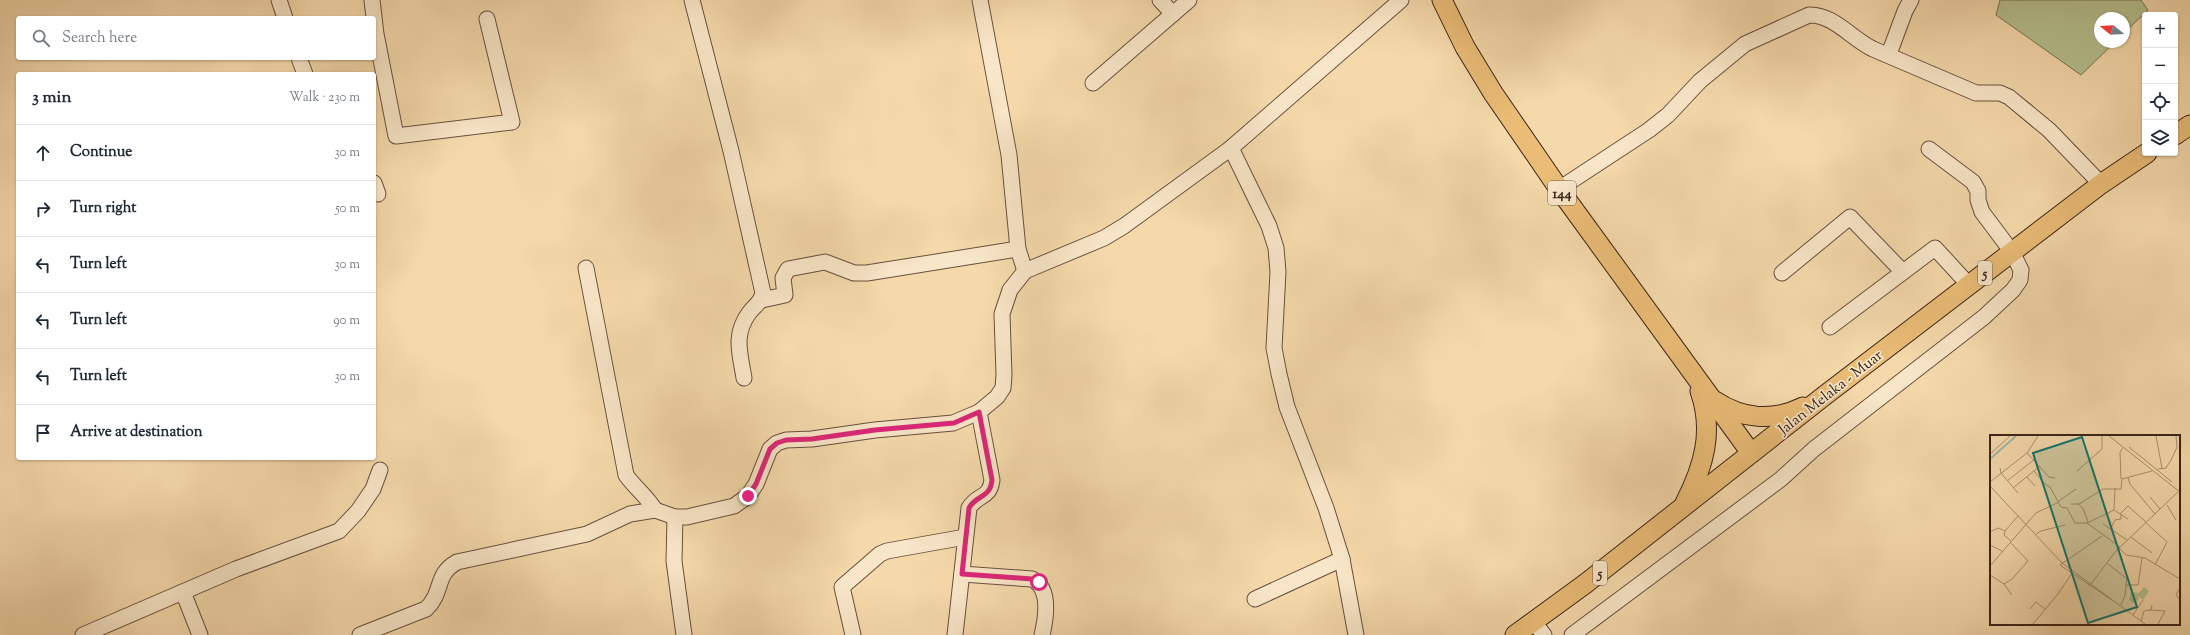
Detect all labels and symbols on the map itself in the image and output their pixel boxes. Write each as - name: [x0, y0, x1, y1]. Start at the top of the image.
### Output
- north arrow: [2094, 12, 2130, 48]
- road number: 144: [1548, 181, 1576, 205]
- road number: 5: [1978, 261, 1992, 285]
- street label: Jalan Melaka - Muar: [1774, 346, 1888, 441]
- inset map: [1990, 435, 2180, 625]
- route end: [739, 487, 757, 505]
- road number: 5: [1593, 561, 1607, 585]
- route start: [1030, 573, 1048, 591]

